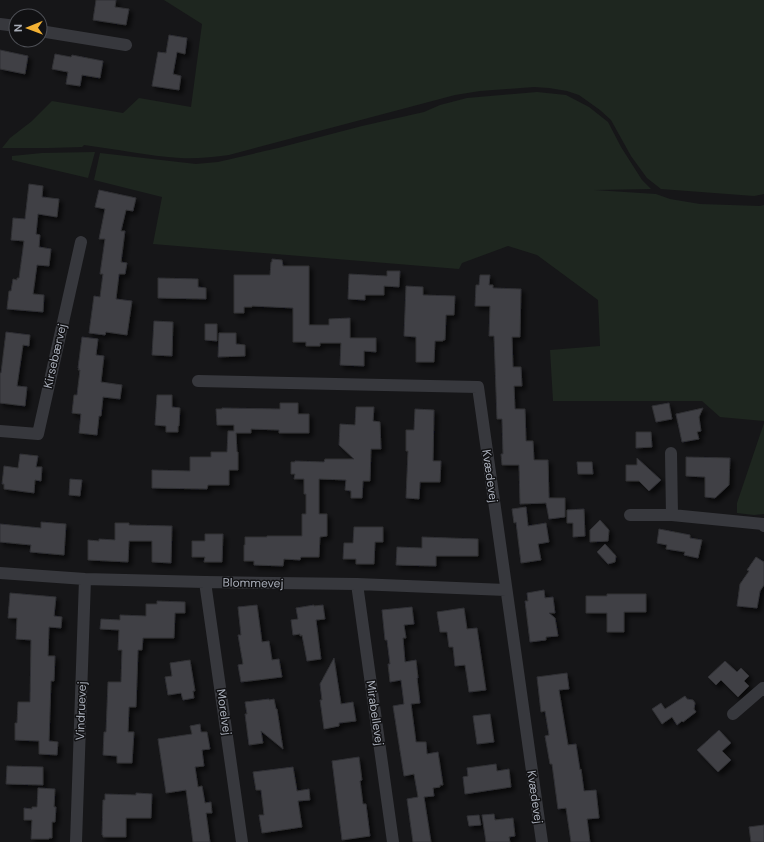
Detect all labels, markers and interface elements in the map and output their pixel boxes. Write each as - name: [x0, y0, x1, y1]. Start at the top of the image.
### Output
- north arrow: [8, 8, 48, 48]
- text: N: [11, 24, 25, 32]
- street label: Kirsebærvej: [40, 322, 70, 390]
- street label: Kvædevej: [478, 448, 502, 504]
- street label: Blommevej: [222, 574, 284, 592]
- street label: Mirabellevej: [362, 679, 388, 747]
- street label: Vindruevej: [72, 681, 90, 741]
- street label: Morelvej: [213, 688, 235, 736]
- street label: Kvædevej: [523, 769, 547, 825]

